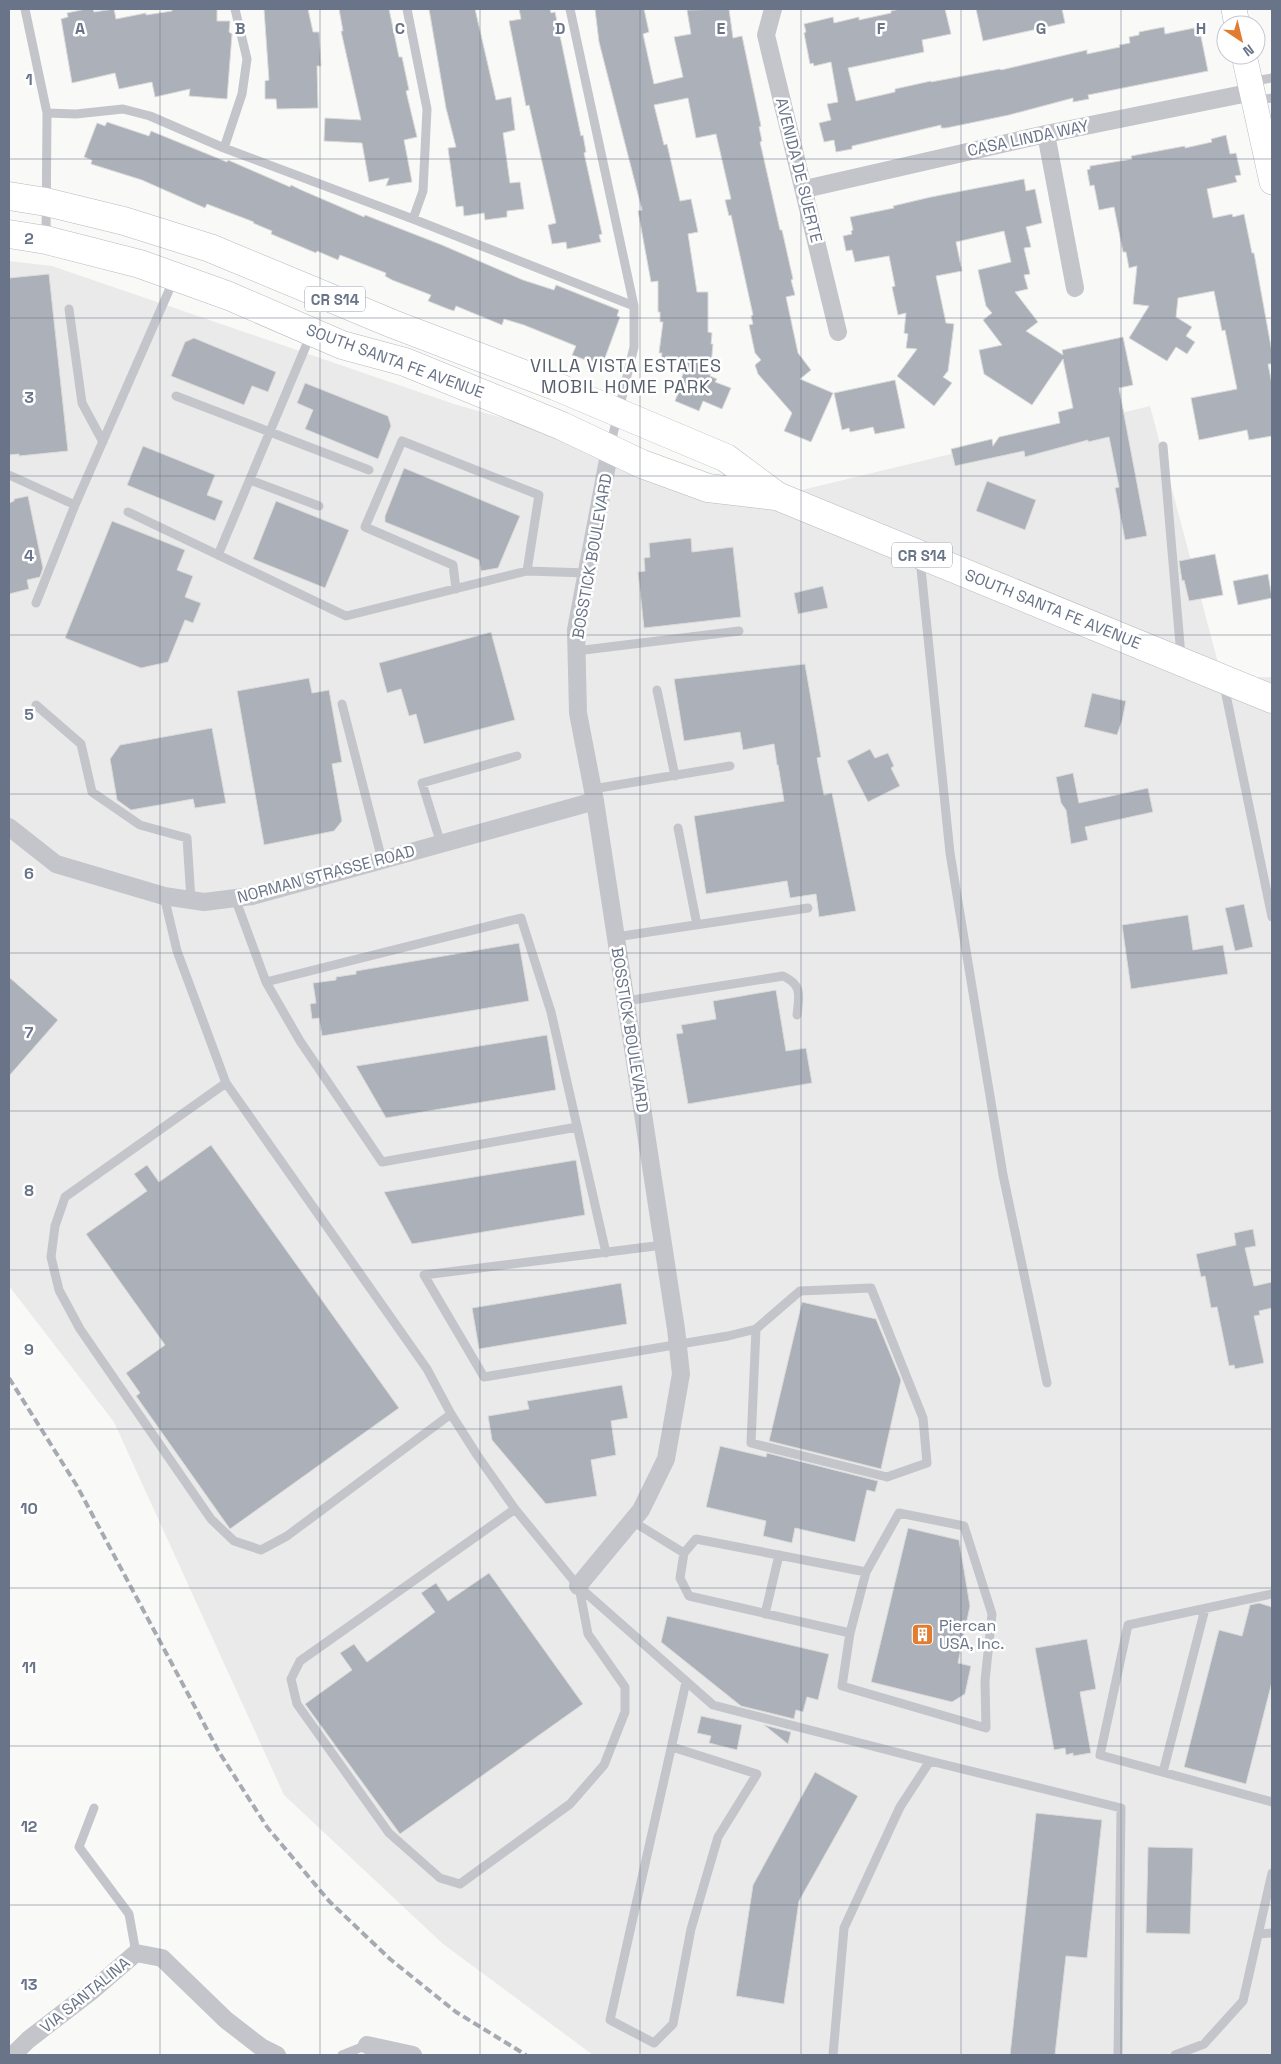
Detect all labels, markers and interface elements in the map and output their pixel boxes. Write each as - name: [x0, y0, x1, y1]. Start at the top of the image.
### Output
- north arrow: [1216, 15, 1266, 65]
- text: A: [75, 18, 85, 39]
- text: B: [235, 18, 245, 39]
- text: C: [395, 18, 405, 39]
- text: D: [555, 18, 565, 39]
- text: E: [717, 18, 726, 39]
- text: F: [877, 18, 886, 39]
- text: G: [1036, 18, 1046, 39]
- text: H: [1196, 18, 1206, 39]
- text: N: [1239, 41, 1257, 61]
- text: 1: [25, 69, 33, 90]
- street label: AVENIDA DE SUERTE: [771, 95, 827, 245]
- street label: CASA LINDA WAY: [965, 115, 1091, 161]
- text: 2: [24, 228, 34, 249]
- road number: CR S14: [305, 286, 365, 312]
- street label: SOUTH SANTA FE AVENUE: [303, 319, 487, 403]
- district label: VILLA VISTA ESTATES MOBIL HOME PARK: [530, 354, 722, 398]
- text: 3: [24, 387, 34, 408]
- street label: BOSSTICK BOULEVARD: [567, 472, 617, 640]
- road number: CR S14: [892, 542, 952, 568]
- text: 4: [24, 545, 34, 566]
- street label: SOUTH SANTA FE AVENUE: [962, 564, 1144, 654]
- text: 5: [24, 704, 34, 725]
- street label: NORMAN STRASSE ROAD: [235, 840, 417, 908]
- text: 6: [24, 863, 34, 884]
- street label: BOSSTICK BOULEVARD: [607, 946, 653, 1114]
- text: 7: [25, 1022, 34, 1043]
- text: 8: [24, 1180, 34, 1201]
- text: 9: [24, 1339, 34, 1360]
- text: 10: [20, 1498, 38, 1519]
- place label: Piercan USA, Inc.: [939, 1615, 1004, 1654]
- building icon: Piercan USA, Inc.: [911, 1622, 935, 1646]
- text: 11: [22, 1657, 36, 1678]
- text: 12: [21, 1816, 37, 1837]
- street label: VIA SANTALINA: [36, 1952, 134, 2038]
- text: 13: [21, 1974, 38, 1995]

